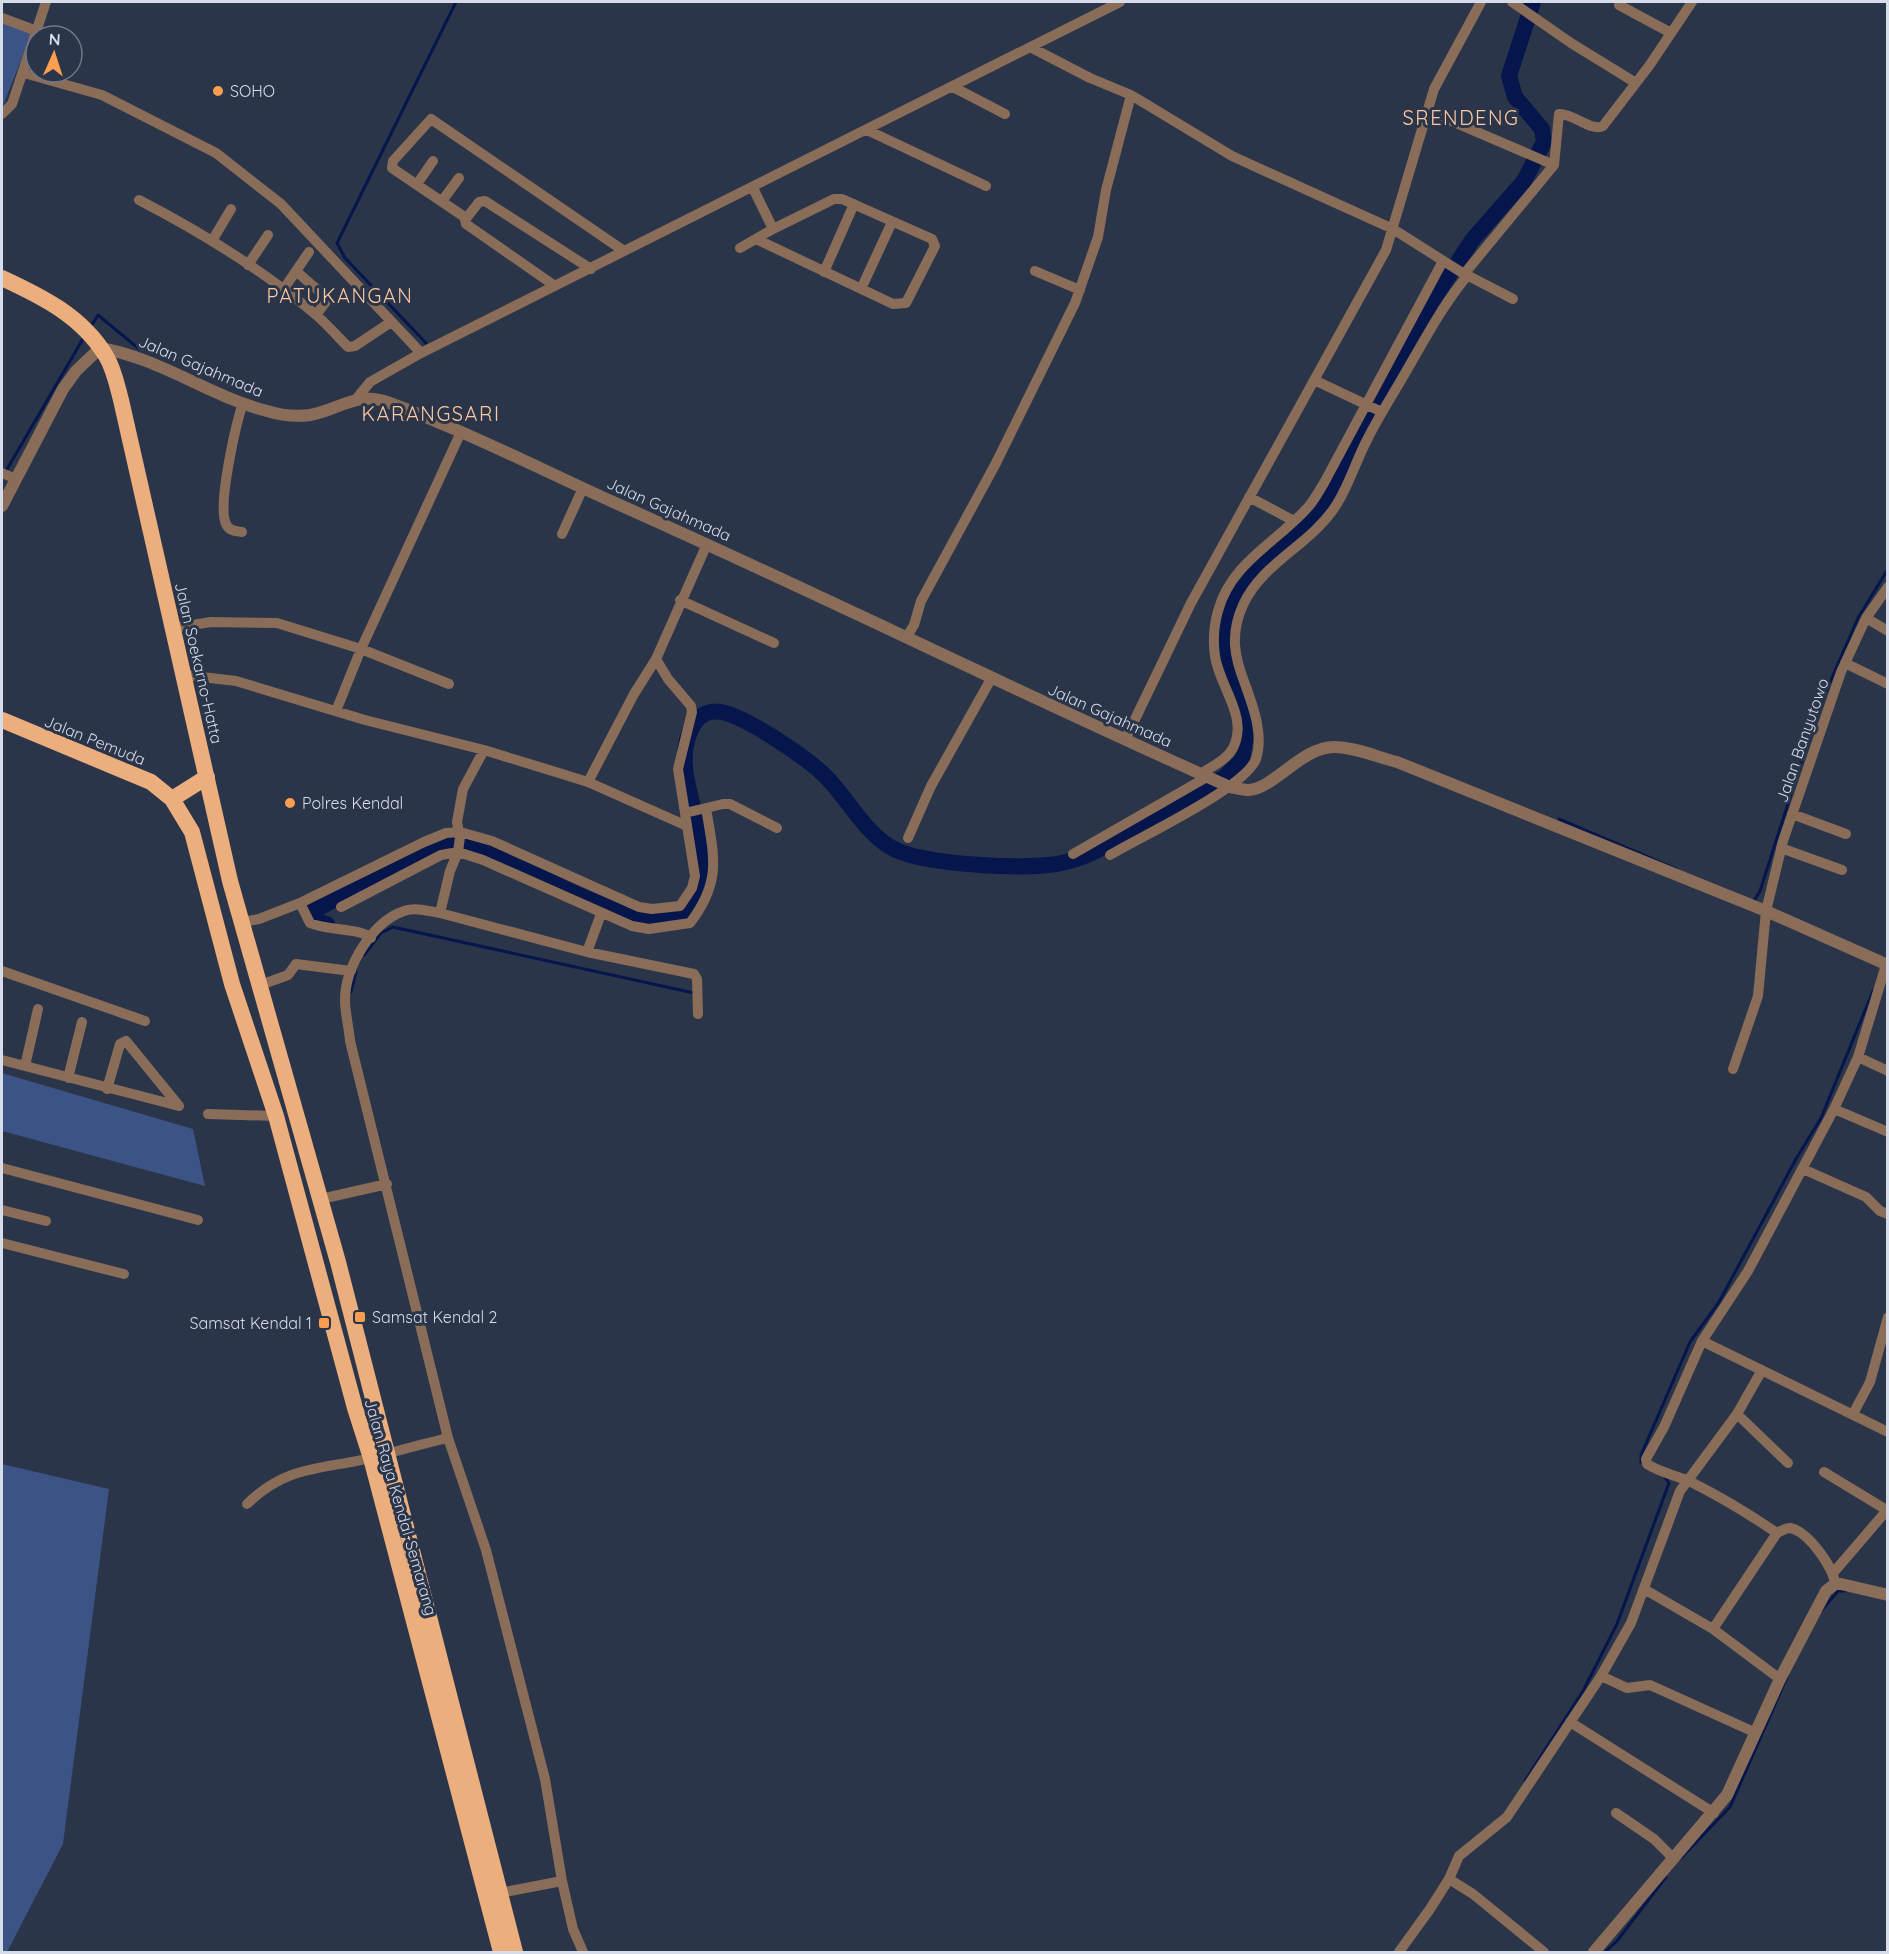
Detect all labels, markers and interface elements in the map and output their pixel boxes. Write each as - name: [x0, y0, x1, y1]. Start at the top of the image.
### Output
- north arrow: [24, 24, 84, 84]
- text: N: [48, 29, 61, 49]
- place label: SOHO: [230, 81, 275, 101]
- marker: SOHO: [211, 84, 225, 98]
- district label: SRENDENG: [1403, 105, 1519, 130]
- district label: PATUKANGAN: [267, 283, 413, 308]
- street label: Jalan Gajahmada: [136, 331, 266, 401]
- district label: KARANGSARI: [362, 401, 500, 426]
- street label: Jalan Gajahmada: [604, 473, 734, 545]
- street label: Jalan Soekarno-Hatta: [171, 580, 227, 746]
- street label: Jalan Banyutowo: [1771, 675, 1833, 805]
- street label: Jalan Gajahmada: [1045, 679, 1175, 751]
- street label: Jalan Pemuda: [41, 711, 149, 769]
- place label: Polres Kendal: [302, 793, 403, 813]
- marker: Polres Kendal: [283, 796, 297, 810]
- place label: Samsat Kendal 2: [372, 1307, 498, 1327]
- marker: Samsat Kendal 2: [353, 1310, 367, 1324]
- place label: Samsat Kendal 1: [189, 1313, 312, 1333]
- marker: Samsat Kendal 1: [317, 1316, 331, 1330]
- street label: Jalan Raya Kendal-Semarang: [360, 1396, 442, 1618]

